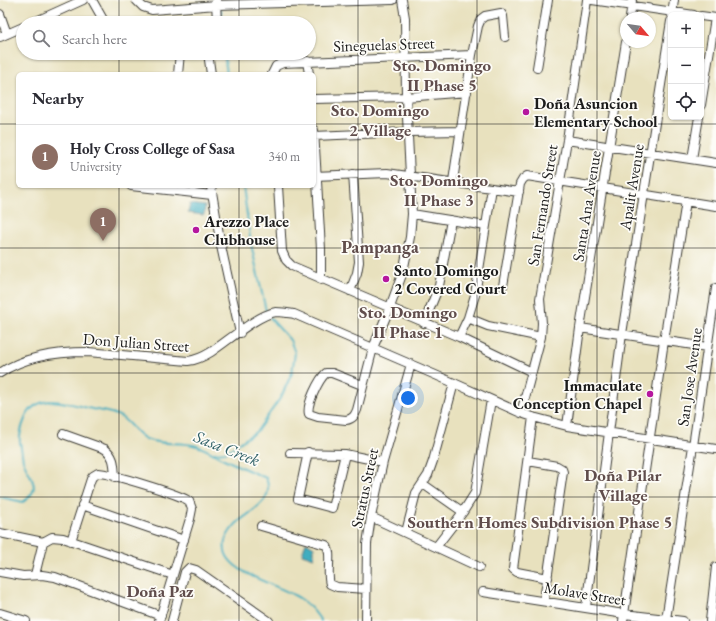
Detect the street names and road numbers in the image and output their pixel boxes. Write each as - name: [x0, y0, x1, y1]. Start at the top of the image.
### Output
- street label: Sineguelas Street: [333, 32, 435, 57]
- street label: Apalit Avenue: [614, 142, 649, 233]
- street label: San Fernando Street: [523, 143, 562, 267]
- street label: Santa Ana Avenue: [567, 149, 606, 263]
- street label: San Jose Avenue: [672, 326, 707, 428]
- street label: Don Julian Street: [82, 328, 190, 357]
- street label: Stratus Street: [346, 446, 383, 530]
- street label: Molave Street: [542, 577, 627, 610]

